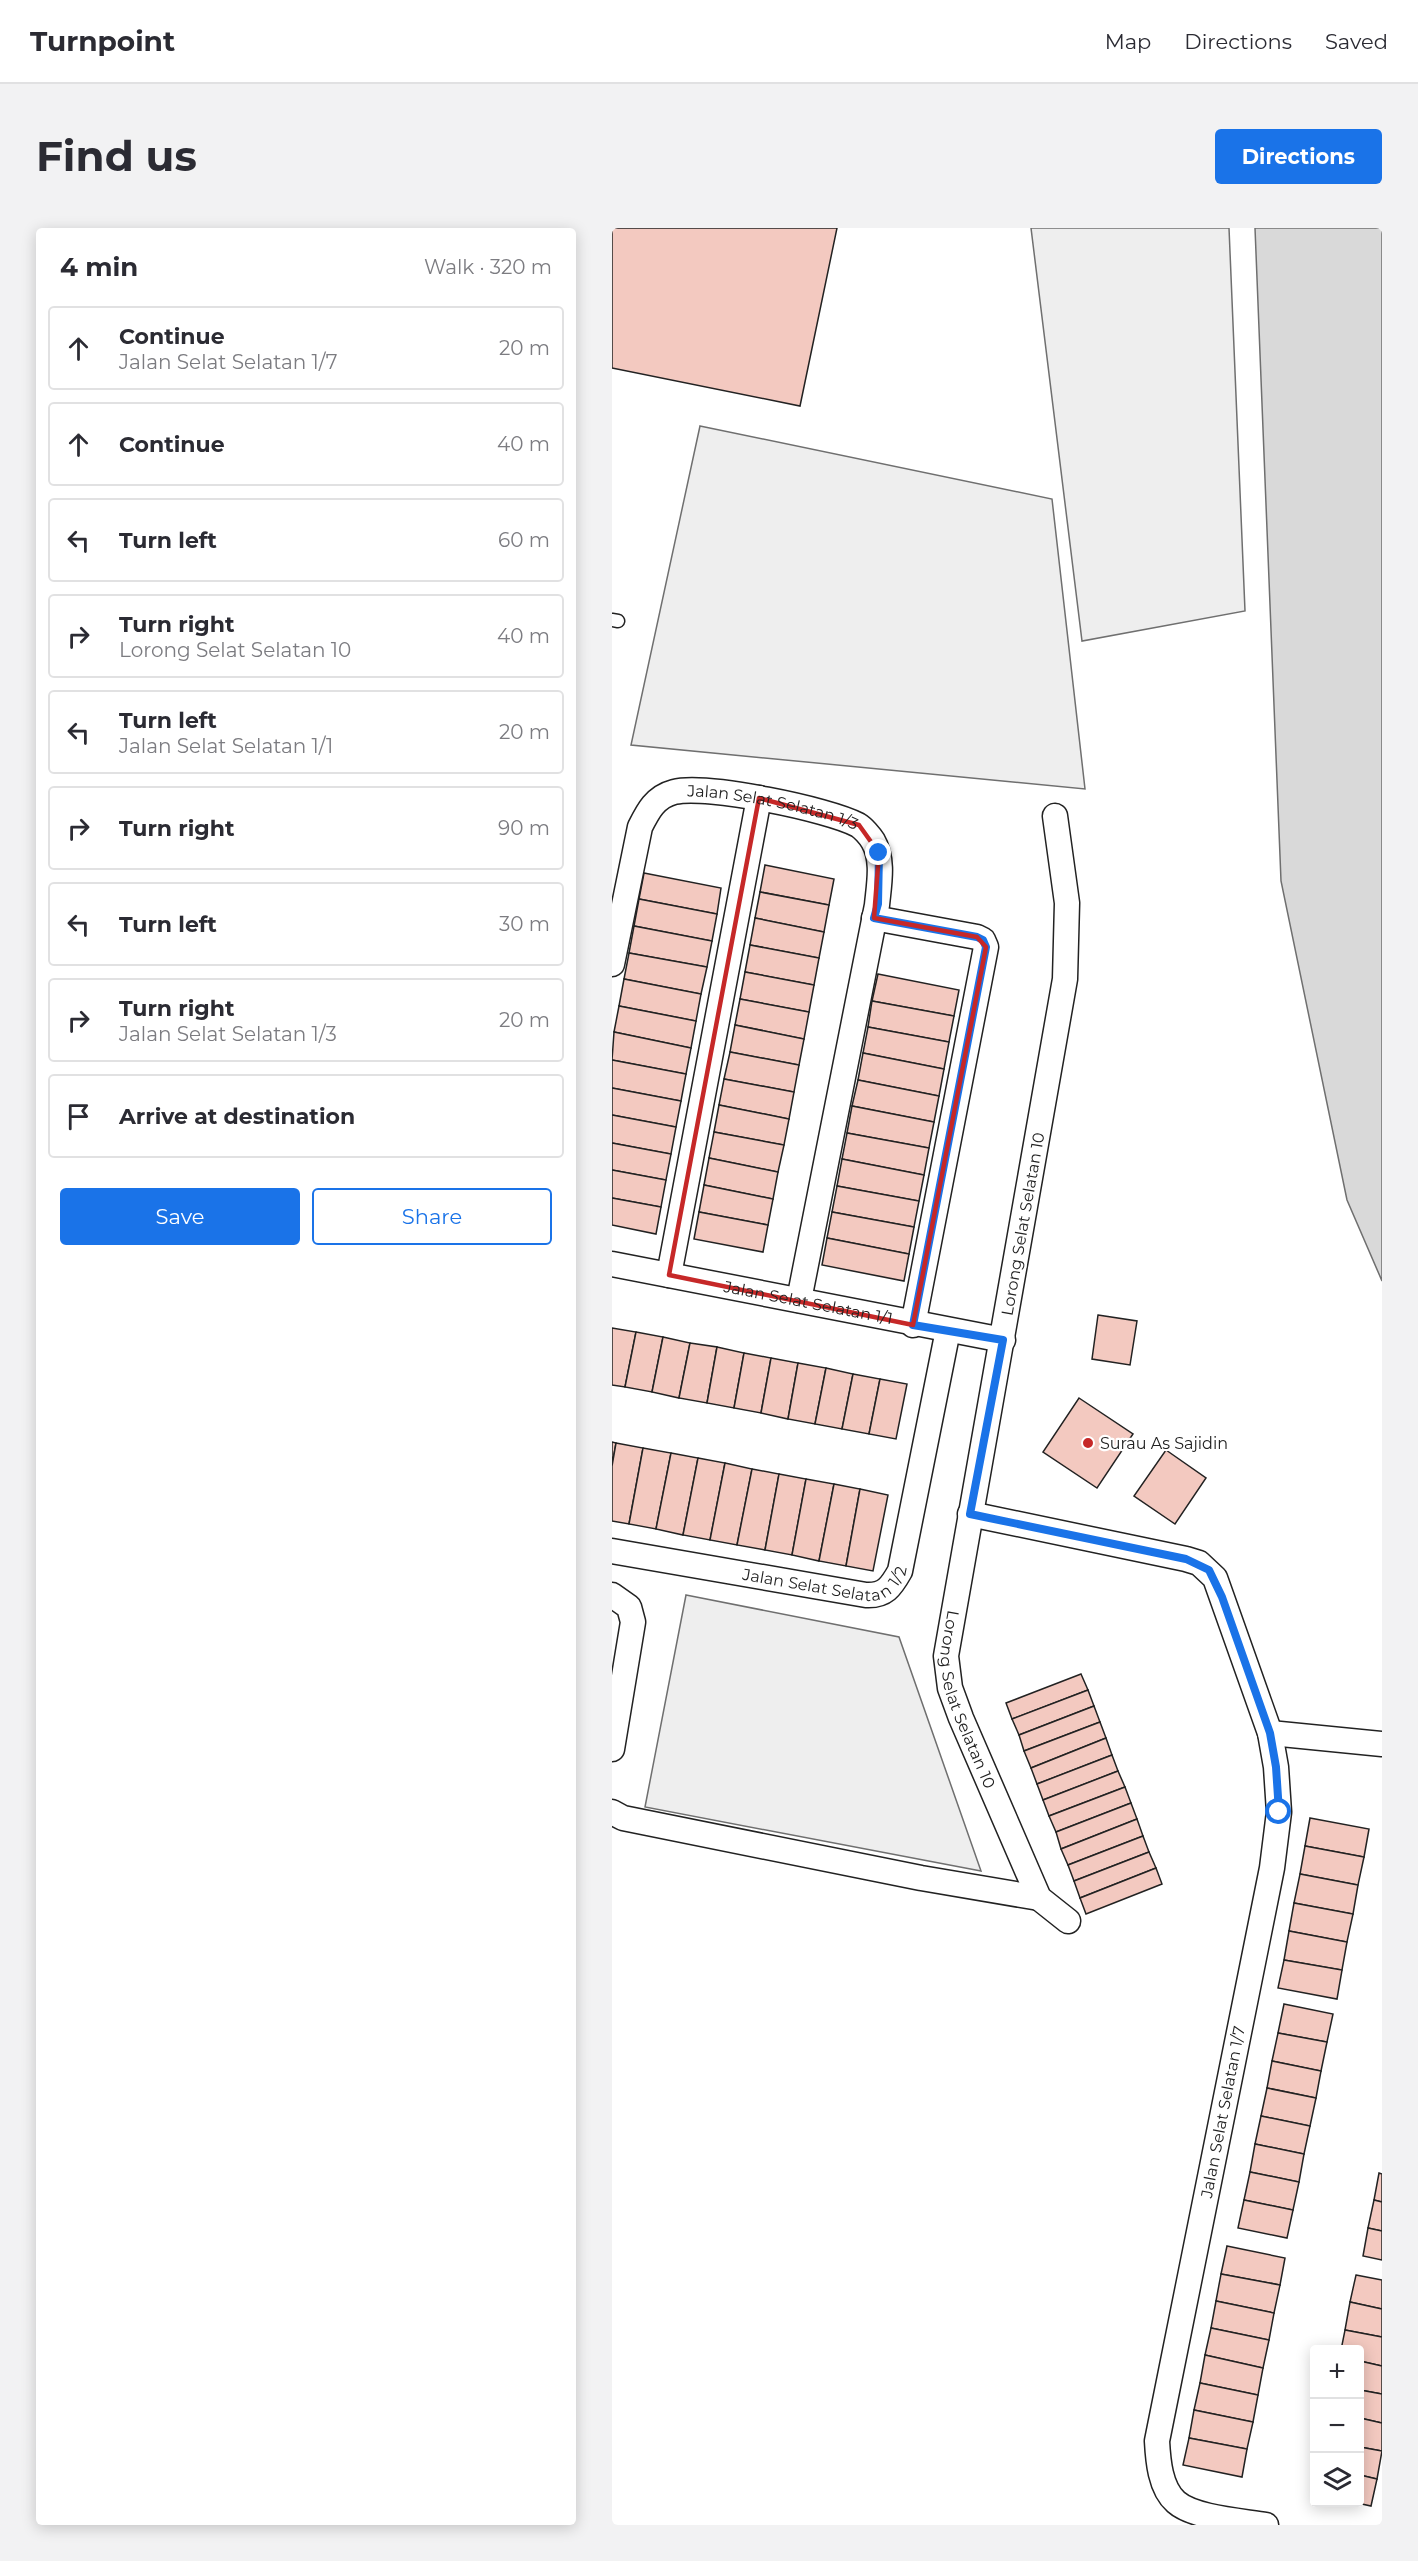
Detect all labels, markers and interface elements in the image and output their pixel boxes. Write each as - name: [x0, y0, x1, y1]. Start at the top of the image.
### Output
- text: Turnpoint: [30, 24, 175, 58]
- text: Map: [1105, 29, 1151, 54]
- text: Directions: [1184, 29, 1292, 54]
- text: Saved: [1325, 29, 1388, 54]
- button: Directions: [1215, 129, 1382, 184]
- text: Find us: [36, 130, 197, 182]
- text: 4 min: [60, 251, 138, 283]
- text: Walk · 320 m: [424, 255, 552, 279]
- text: Continue: [119, 323, 225, 350]
- icon: ahead: [62, 332, 95, 365]
- text: 20 m: [499, 336, 550, 360]
- text: Jalan Selat Selatan 1/7: [119, 350, 338, 374]
- icon: ahead: [62, 428, 95, 461]
- text: Continue: [119, 431, 225, 458]
- text: 40 m: [497, 432, 550, 456]
- icon: left: [62, 524, 95, 557]
- text: Turn left: [119, 527, 217, 554]
- text: 60 m: [498, 528, 550, 552]
- text: Turn right: [119, 611, 234, 638]
- icon: right: [62, 620, 95, 653]
- text: 40 m: [497, 624, 550, 648]
- text: Lorong Selat Selatan 10: [119, 638, 351, 662]
- text: Turn left: [119, 707, 217, 734]
- icon: left: [62, 716, 95, 749]
- text: 20 m: [499, 720, 550, 744]
- text: Jalan Selat Selatan 1/1: [119, 734, 333, 758]
- street label: Jalan Selat Selatan 1/3: [686, 781, 861, 833]
- icon: right: [62, 812, 95, 845]
- text: Turn right: [119, 815, 234, 842]
- text: 90 m: [498, 816, 550, 840]
- route end: [865, 839, 891, 865]
- icon: left: [62, 908, 95, 941]
- text: Turn left: [119, 911, 217, 938]
- text: 30 m: [499, 912, 550, 936]
- text: Turn right: [119, 995, 234, 1022]
- icon: right: [62, 1004, 95, 1037]
- text: 20 m: [499, 1008, 550, 1032]
- text: Jalan Selat Selatan 1/3: [119, 1022, 337, 1046]
- icon: arrive: [62, 1100, 95, 1133]
- text: Arrive at destination: [119, 1103, 355, 1130]
- street label: Lorong Selat Selatan 10: [998, 1131, 1048, 1317]
- button: Save: [60, 1188, 300, 1245]
- button: Share: [312, 1188, 552, 1245]
- street label: Jalan Selat Selatan 1/1: [721, 1276, 894, 1328]
- place label: Surau As Sajidin: [1100, 1434, 1228, 1453]
- marker: Surau As Sajidin: [1081, 1436, 1095, 1450]
- street label: Jalan Selat Selatan 1/2: [740, 1564, 910, 1605]
- street label: Lorong Selat Selatan 10: [937, 1609, 1000, 1791]
- route start: [1265, 1798, 1291, 1824]
- street label: Jalan Selat Selatan 1/7: [1197, 2024, 1249, 2201]
- map controls: [1310, 2345, 1364, 2507]
- button: +: [1310, 2345, 1364, 2399]
- button: −: [1310, 2399, 1364, 2453]
- button: layers: [1310, 2453, 1364, 2507]

